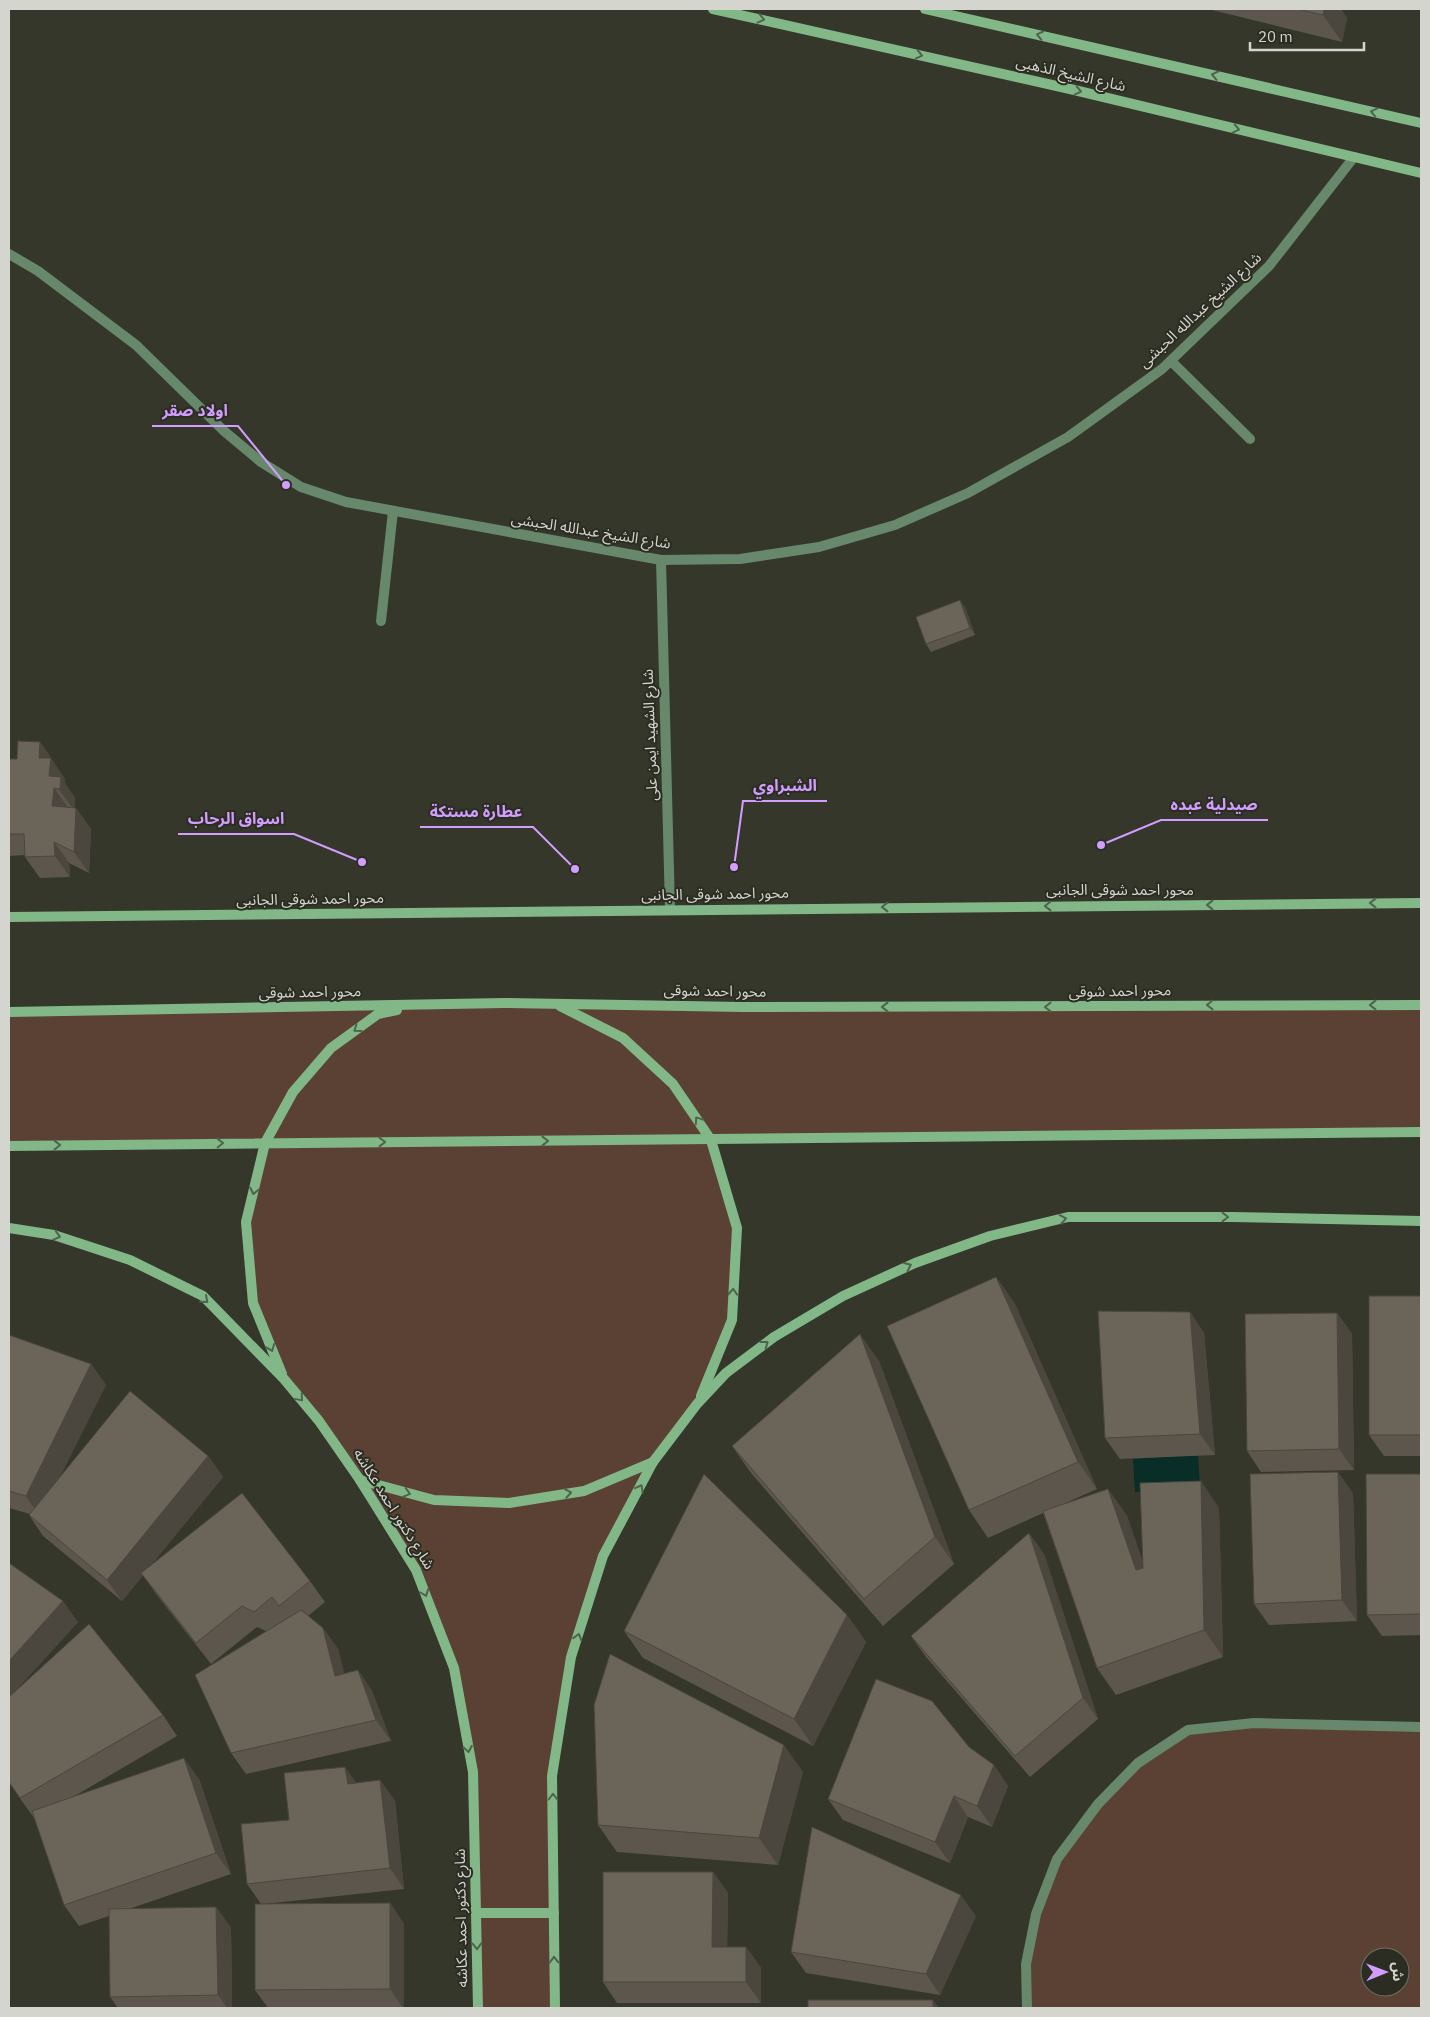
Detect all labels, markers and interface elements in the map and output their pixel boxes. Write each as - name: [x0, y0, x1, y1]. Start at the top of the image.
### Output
- one-way arrow: [756, 14, 765, 24]
- scale bar: [1250, 20, 1364, 52]
- text: 20 m: [1258, 27, 1293, 46]
- one-way arrow: [1036, 30, 1044, 41]
- one-way arrow: [915, 49, 924, 60]
- street label: شارع الشيخ الذهبى: [1014, 52, 1128, 98]
- one-way arrow: [1211, 70, 1220, 81]
- one-way arrow: [1073, 85, 1082, 96]
- one-way arrow: [1369, 107, 1378, 118]
- one-way arrow: [1231, 123, 1240, 134]
- street label: شارع الشيخ عبدالله الحبشى: [1134, 248, 1267, 374]
- callout: اولاد صقر: [152, 395, 238, 426]
- text: اولاد صقر: [161, 400, 228, 420]
- street label: شارع الشيخ عبدالله الحبشى: [509, 509, 672, 556]
- street label: شارع الشهيد ايمن على: [638, 668, 664, 801]
- callout: الشبراوي: [743, 770, 827, 801]
- text: الشبراوي: [753, 775, 817, 799]
- callout: صيدلية عبده: [1161, 789, 1268, 820]
- text: صيدلية عبده: [1171, 794, 1257, 814]
- callout: عطارة مستكة: [420, 796, 533, 827]
- text: عطارة مستكة: [430, 801, 522, 821]
- callout: اسواق الرحاب: [178, 803, 294, 834]
- text: اسواق الرحاب: [188, 808, 284, 828]
- street label: محور احمد شوقى الجانبى: [1046, 880, 1194, 899]
- street label: محور احمد شوقى الجانبى: [641, 883, 789, 904]
- street label: محور احمد شوقى الجانبى: [236, 888, 384, 909]
- one-way arrow: [1368, 898, 1376, 908]
- one-way arrow: [1206, 900, 1214, 910]
- one-way arrow: [1043, 901, 1051, 911]
- one-way arrow: [881, 902, 888, 912]
- street label: محور احمد شوقى: [663, 980, 767, 1001]
- street label: محور احمد شوقى: [1068, 980, 1172, 1001]
- street label: محور احمد شوقى: [258, 981, 362, 1002]
- one-way arrow: [1206, 1000, 1214, 1011]
- one-way arrow: [1368, 1000, 1376, 1010]
- one-way arrow: [881, 1002, 888, 1012]
- one-way arrow: [1043, 1002, 1051, 1012]
- one-way arrow: [353, 1023, 363, 1032]
- one-way arrow: [695, 1116, 704, 1126]
- one-way arrow: [542, 1136, 549, 1146]
- one-way arrow: [379, 1137, 387, 1147]
- one-way arrow: [216, 1138, 224, 1148]
- one-way arrow: [54, 1140, 62, 1150]
- one-way arrow: [249, 1186, 260, 1195]
- one-way arrow: [1222, 1212, 1229, 1222]
- one-way arrow: [1058, 1214, 1067, 1225]
- one-way arrow: [52, 1230, 61, 1241]
- one-way arrow: [902, 1262, 911, 1272]
- one-way arrow: [728, 1288, 739, 1296]
- one-way arrow: [200, 1294, 209, 1303]
- one-way arrow: [759, 1341, 768, 1349]
- one-way arrow: [265, 1343, 276, 1352]
- one-way arrow: [294, 1392, 303, 1401]
- street label: شارع دكتور احمد عكاشه: [347, 1445, 439, 1575]
- one-way arrow: [634, 1484, 644, 1493]
- one-way arrow: [403, 1487, 412, 1498]
- one-way arrow: [564, 1489, 572, 1499]
- one-way arrow: [419, 1588, 430, 1597]
- one-way arrow: [572, 1633, 582, 1642]
- one-way arrow: [463, 1744, 473, 1753]
- one-way arrow: [548, 1793, 558, 1800]
- street label: شارع دكتور احمد عكاشه: [450, 1848, 474, 1988]
- one-way arrow: [472, 1942, 482, 1950]
- north arrow: [1360, 1947, 1410, 1997]
- one-way arrow: [549, 1955, 560, 1963]
- text: ش: [1389, 1962, 1407, 1982]

